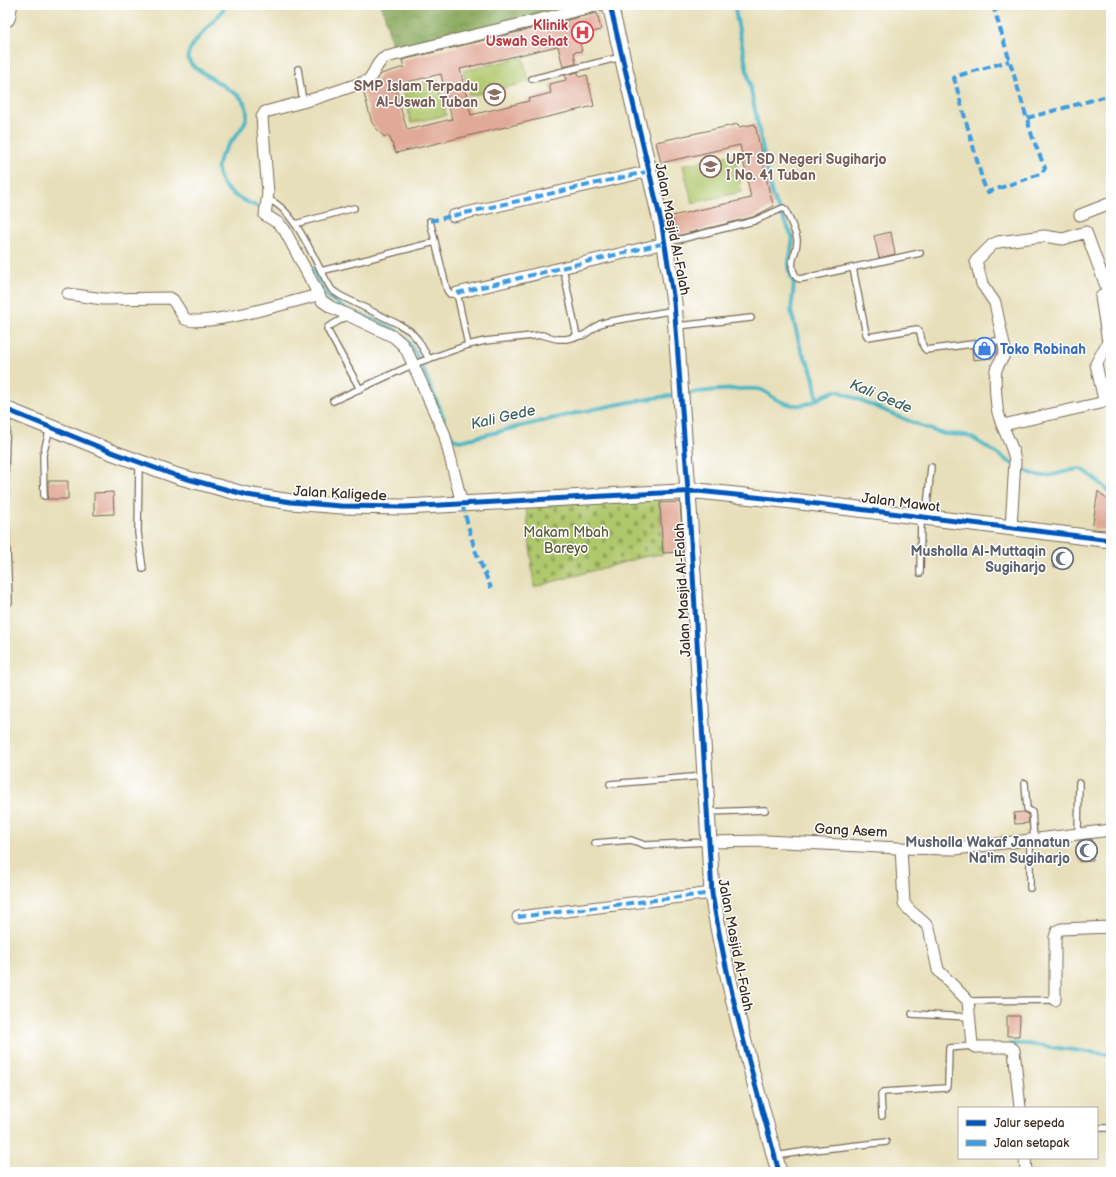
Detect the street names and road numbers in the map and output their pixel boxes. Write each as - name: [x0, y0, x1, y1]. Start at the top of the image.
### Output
- street label: Jalan Masjid Al-Falah: [651, 162, 694, 297]
- street label: Jalan Kaligede: [293, 483, 387, 504]
- street label: Jalan Mawot: [861, 489, 942, 516]
- street label: Jalan Masjid Al-Falah: [670, 522, 695, 657]
- street label: Gang Asem: [814, 820, 888, 841]
- street label: Jalan Masjid Al-Falah: [714, 878, 757, 1013]

